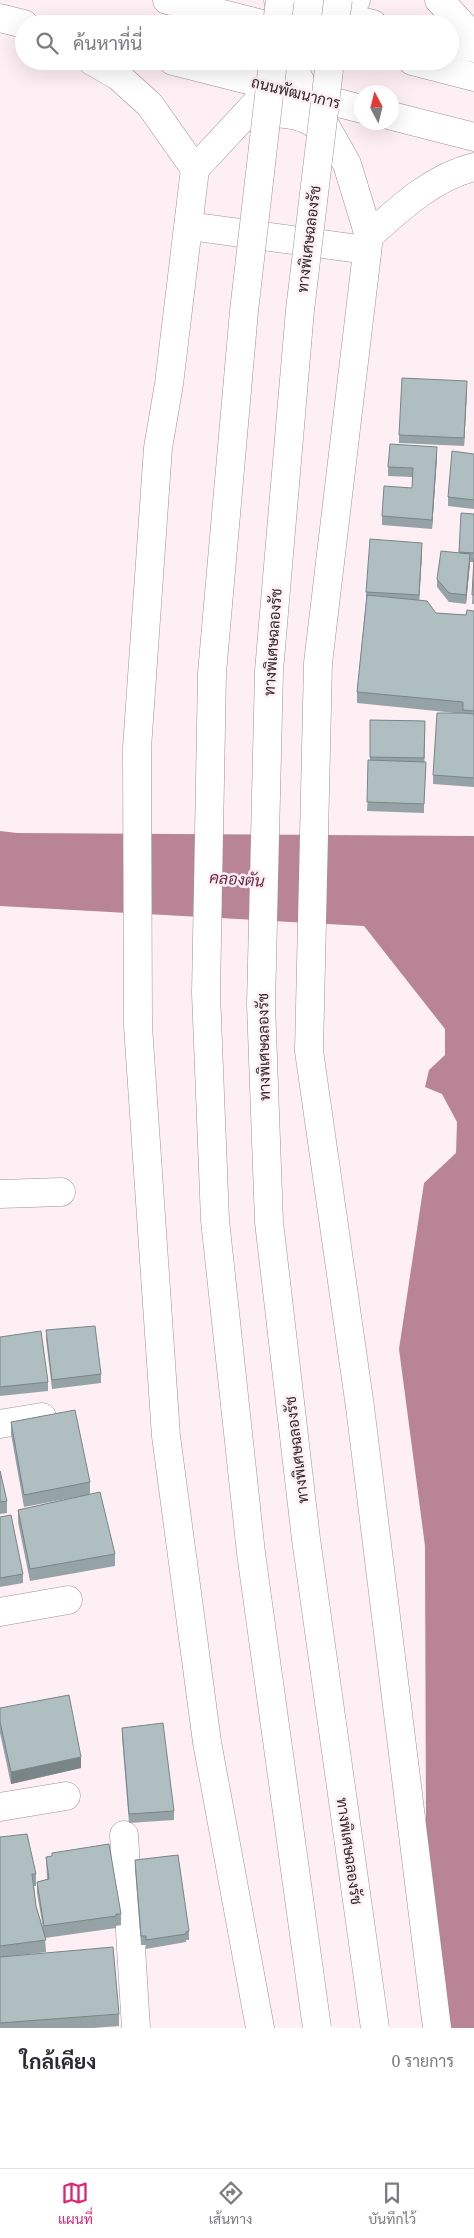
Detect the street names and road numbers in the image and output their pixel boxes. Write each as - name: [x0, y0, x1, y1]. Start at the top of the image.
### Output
- street label: ถนนพัฒนาการ: [249, 71, 343, 113]
- street label: ทางพิเศษฉลองรัช: [292, 184, 324, 294]
- street label: ทางพิเศษฉลองรัช: [258, 588, 286, 696]
- street label: ทางพิเศษฉลองรัช: [252, 993, 274, 1101]
- street label: ทางพิเศษฉลองรัช: [280, 1395, 312, 1505]
- street label: ทางพิเศษฉลองรัช: [333, 1796, 367, 1906]

